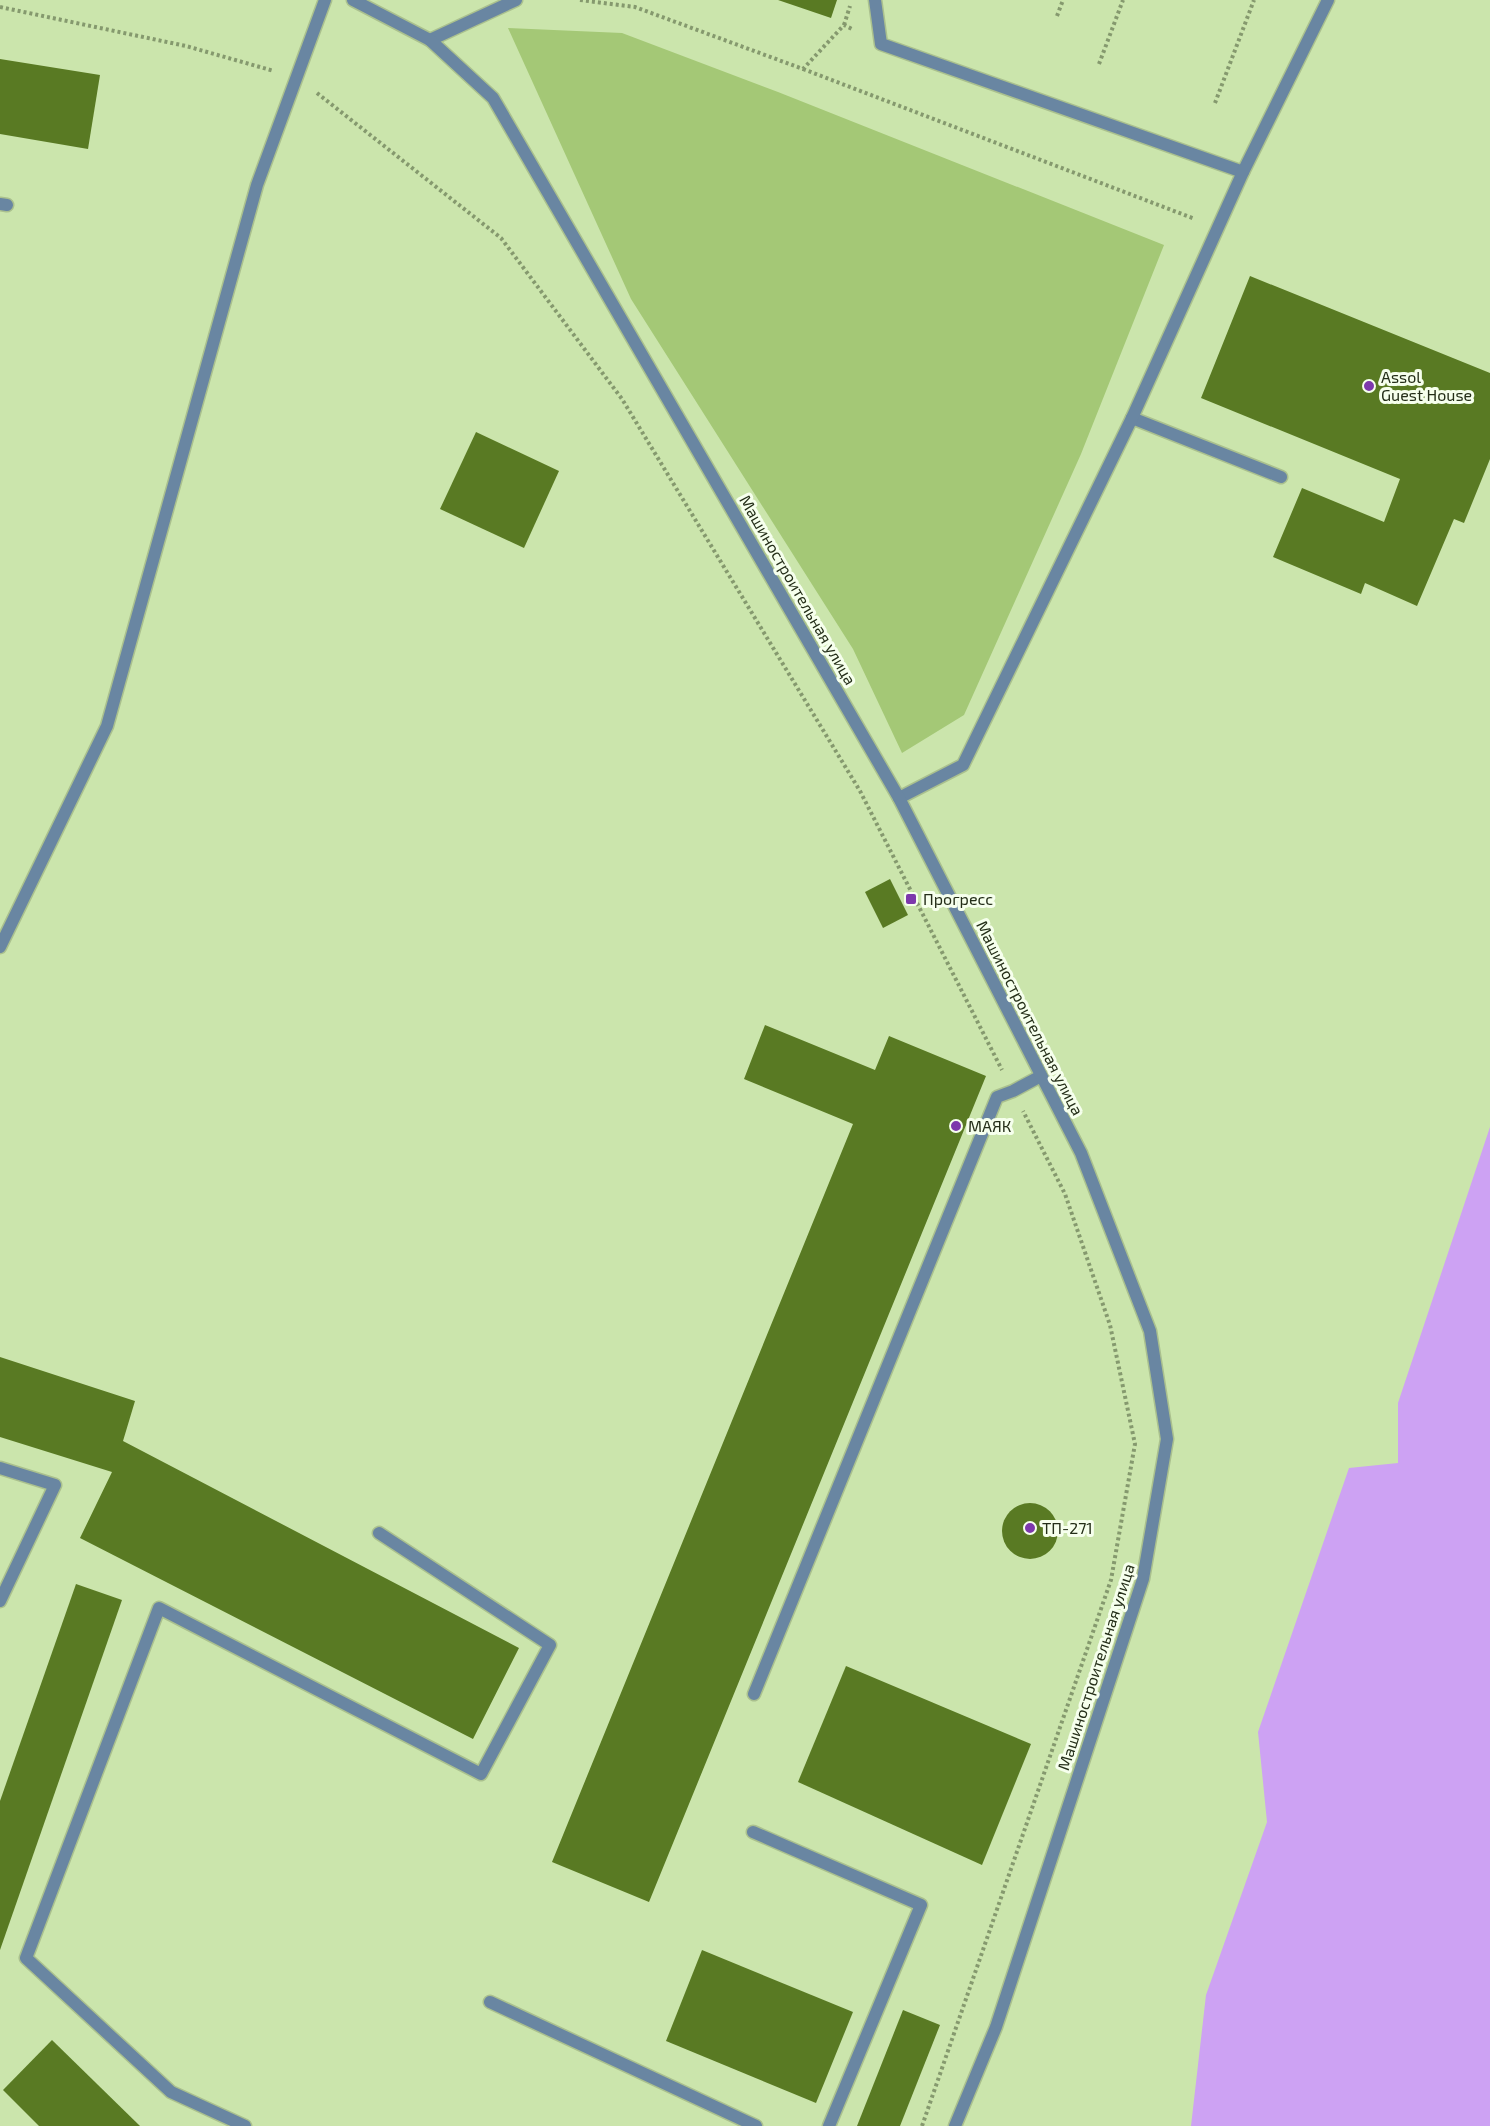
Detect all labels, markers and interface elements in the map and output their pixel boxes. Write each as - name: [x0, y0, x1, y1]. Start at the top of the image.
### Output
- place label: Assol Guest House: [1381, 367, 1472, 404]
- marker: Assol Guest House: [1362, 379, 1376, 393]
- street label: Машиностроительная улица: [735, 492, 861, 688]
- place label: Прогресс: [923, 889, 993, 908]
- marker: Прогресс: [904, 892, 918, 906]
- street label: Машиностроительная улица: [972, 917, 1088, 1119]
- place label: МАЯК: [968, 1116, 1012, 1135]
- marker: МАЯК: [949, 1119, 963, 1133]
- place label: ТП-271: [1042, 1518, 1093, 1537]
- marker: ТП-271: [1023, 1521, 1037, 1535]
- street label: Машиностроительная улица: [1053, 1561, 1139, 1773]

